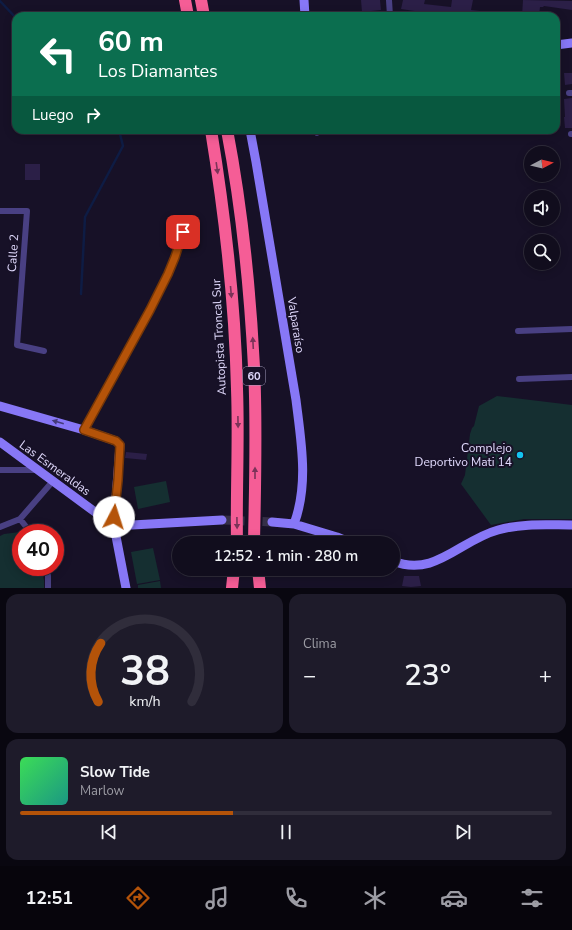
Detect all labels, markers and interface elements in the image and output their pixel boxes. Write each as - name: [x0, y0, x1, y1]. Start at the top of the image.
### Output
- text: 60 m: [98, 23, 164, 61]
- icon: left: [32, 28, 84, 80]
- text: Los Diamantes: [98, 59, 218, 83]
- icon: right: [82, 104, 104, 126]
- text: Luego: [32, 105, 74, 125]
- north arrow: [524, 146, 560, 182]
- map controls: [524, 146, 560, 270]
- one-way arrow: [214, 162, 220, 175]
- button: sound: [524, 190, 560, 226]
- pin: [166, 215, 200, 249]
- icon: arrive: [172, 221, 194, 243]
- street label: Calle 2: [4, 234, 22, 272]
- button: search: [524, 234, 560, 270]
- street label: Autopista Troncal Sur: [208, 278, 230, 396]
- one-way arrow: [228, 286, 235, 298]
- street label: Valparaíso: [284, 295, 308, 355]
- one-way arrow: [249, 337, 256, 349]
- road number: 60: [243, 367, 265, 385]
- one-way arrow: [235, 416, 241, 429]
- one-way arrow: [51, 419, 63, 425]
- street label: Las Esmeraldas: [16, 437, 94, 499]
- place label: Complejo Deportivo Mati 14: [415, 440, 512, 470]
- marker: Complejo Deportivo Mati 14: [515, 450, 525, 460]
- one-way arrow: [252, 466, 258, 479]
- position arrow: [93, 496, 135, 538]
- one-way arrow: [234, 517, 240, 530]
- speed limit sign: 40: [12, 524, 64, 576]
- text: 12:52 · 1 min · 280 m: [214, 546, 358, 566]
- text: Clima: [303, 635, 337, 653]
- text: 38: [120, 642, 169, 699]
- text: 23°: [404, 655, 451, 696]
- text: −: [303, 661, 316, 691]
- text: +: [539, 661, 552, 691]
- text: km/h: [129, 691, 160, 710]
- text: Slow Tide: [80, 762, 150, 782]
- text: Marlow: [80, 782, 125, 800]
- icon: previous: [98, 821, 120, 843]
- icon: pause: [275, 821, 297, 843]
- icon: next: [452, 821, 474, 843]
- icon: directions: [124, 884, 152, 912]
- icon: music: [203, 884, 231, 912]
- icon: phone: [282, 884, 310, 912]
- icon: climate: [361, 884, 389, 912]
- icon: car: [440, 884, 468, 912]
- icon: filters: [518, 884, 546, 912]
- text: 12:51: [25, 886, 73, 910]

